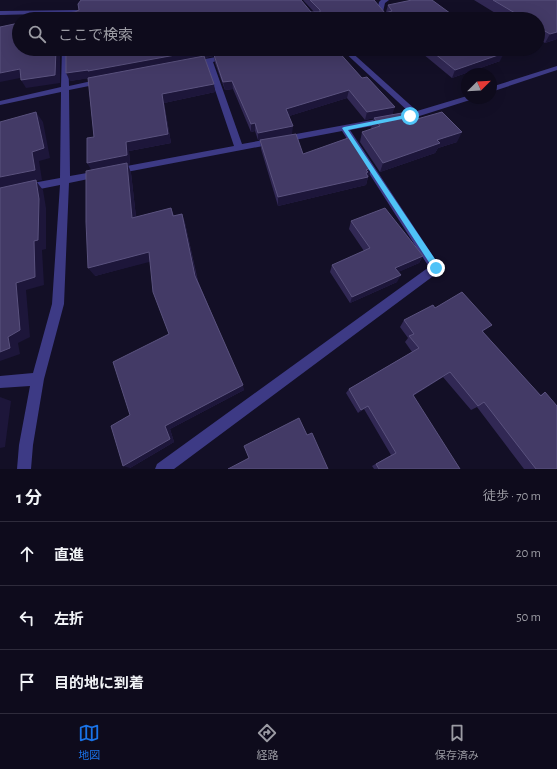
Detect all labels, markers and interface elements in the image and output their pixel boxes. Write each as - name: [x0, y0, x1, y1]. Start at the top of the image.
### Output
- search box: [12, 12, 545, 56]
- icon: search: [26, 23, 48, 45]
- text: ここで検索: [58, 28, 133, 43]
- north arrow: [461, 68, 497, 104]
- route start: [401, 107, 419, 125]
- route end: [427, 259, 445, 277]
- text: 1 分: [16, 489, 42, 506]
- text: 徒歩 · 70 m: [483, 490, 541, 503]
- icon: ahead: [16, 543, 38, 565]
- text: 20 m: [516, 547, 541, 560]
- text: 直進: [54, 548, 84, 563]
- icon: left: [16, 607, 38, 629]
- text: 50 m: [516, 611, 541, 624]
- text: 左折: [54, 612, 84, 627]
- icon: arrive: [16, 671, 38, 693]
- text: 目的地に到着: [54, 676, 144, 691]
- tab: 地図: [78, 722, 100, 762]
- tab: 経路: [256, 722, 278, 762]
- tab: 保存済み: [435, 722, 479, 762]

